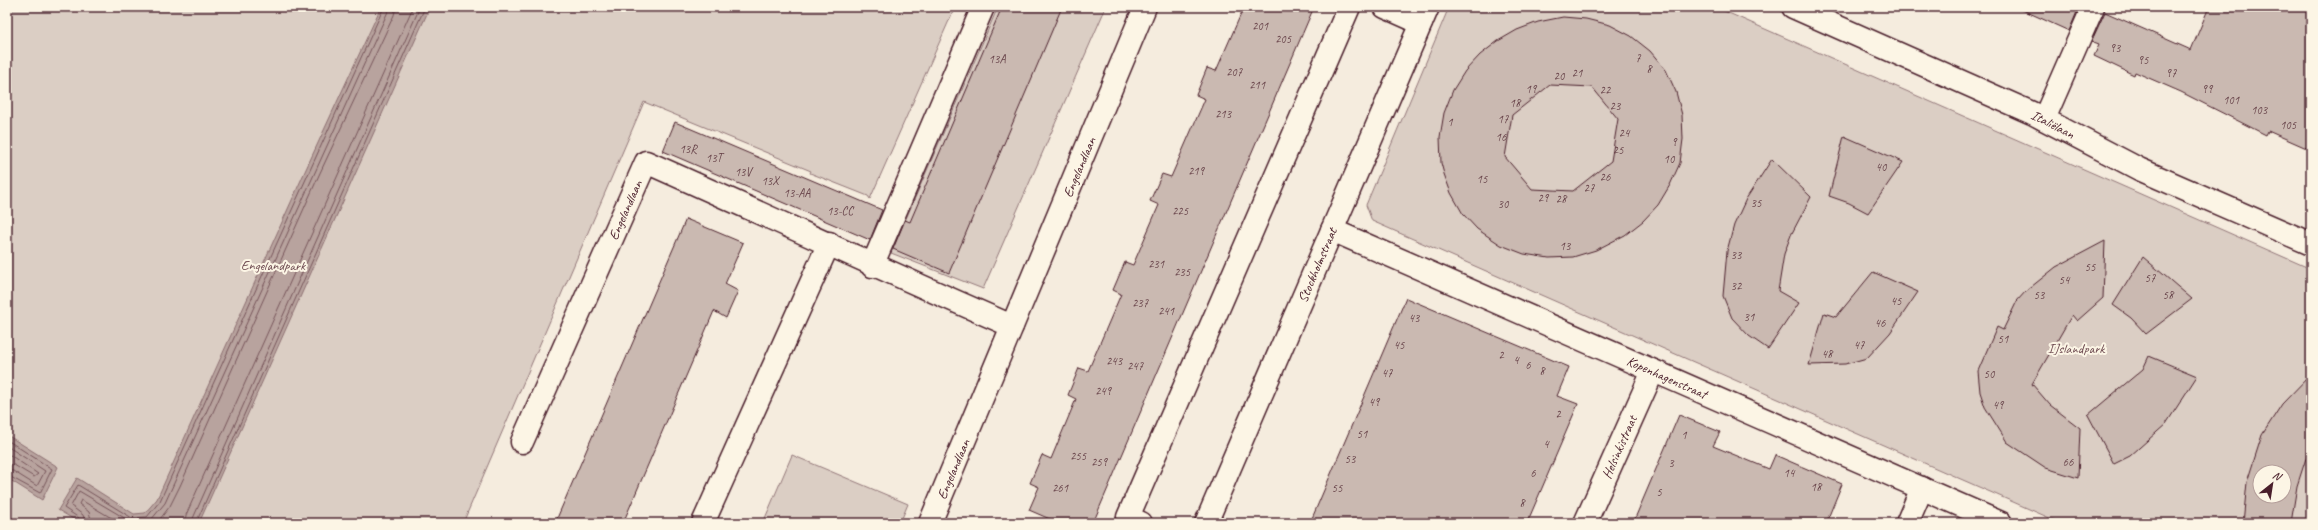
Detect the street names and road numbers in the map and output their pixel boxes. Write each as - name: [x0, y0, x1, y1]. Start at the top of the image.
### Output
- street label: Italiëlaan: [2028, 106, 2078, 143]
- street label: Engelandlaan: [1059, 134, 1100, 200]
- street label: Engelandlaan: [605, 177, 646, 243]
- street label: Stockholmstraat: [1294, 224, 1341, 305]
- street label: Kopenhagenstraat: [1624, 352, 1712, 404]
- street label: Helsinkistraat: [1598, 412, 1641, 481]
- street label: Engelandlaan: [933, 436, 974, 502]

